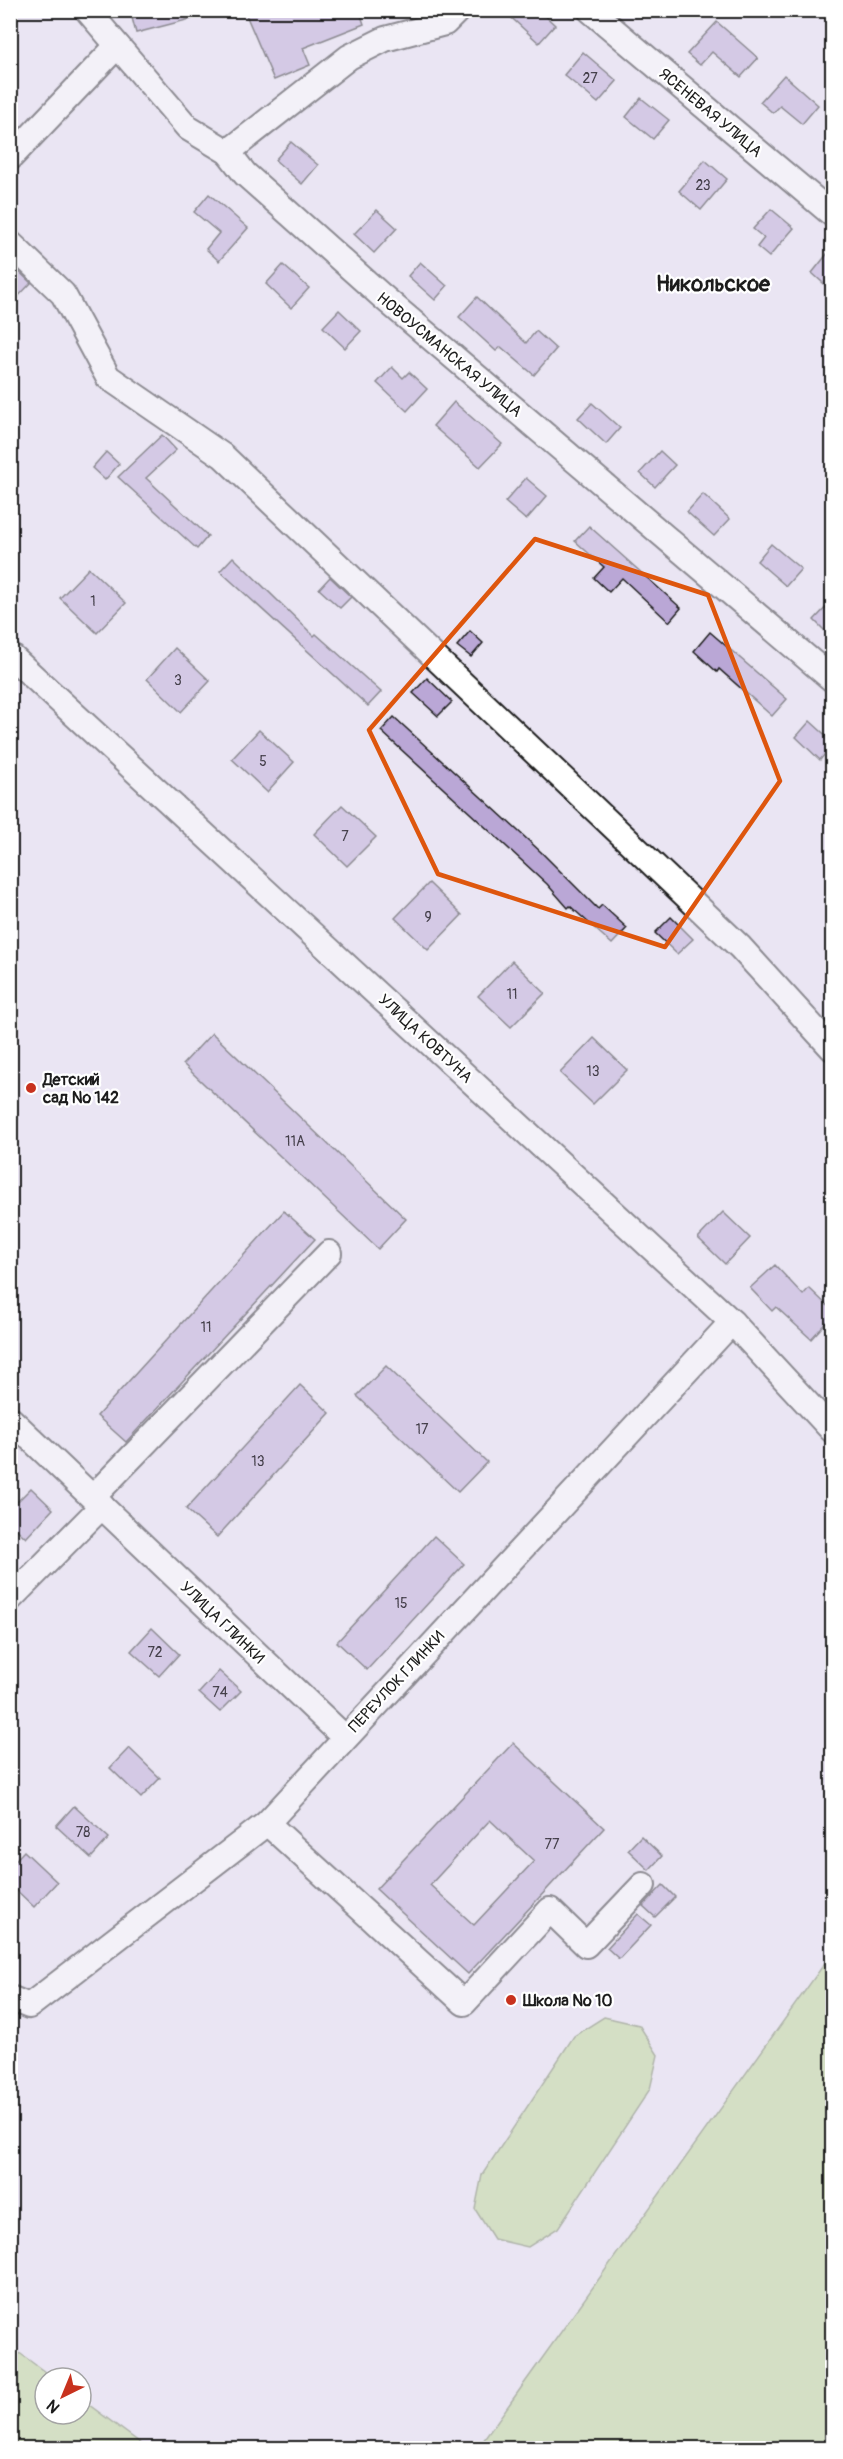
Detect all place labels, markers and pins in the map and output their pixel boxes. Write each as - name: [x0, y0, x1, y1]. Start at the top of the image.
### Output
- place label: Детский сад № 142: [42, 1070, 119, 1108]
- marker: Детский сад № 142: [24, 1081, 38, 1095]
- place label: Школа № 10: [522, 1991, 612, 2011]
- marker: Школа № 10: [504, 1993, 518, 2007]

